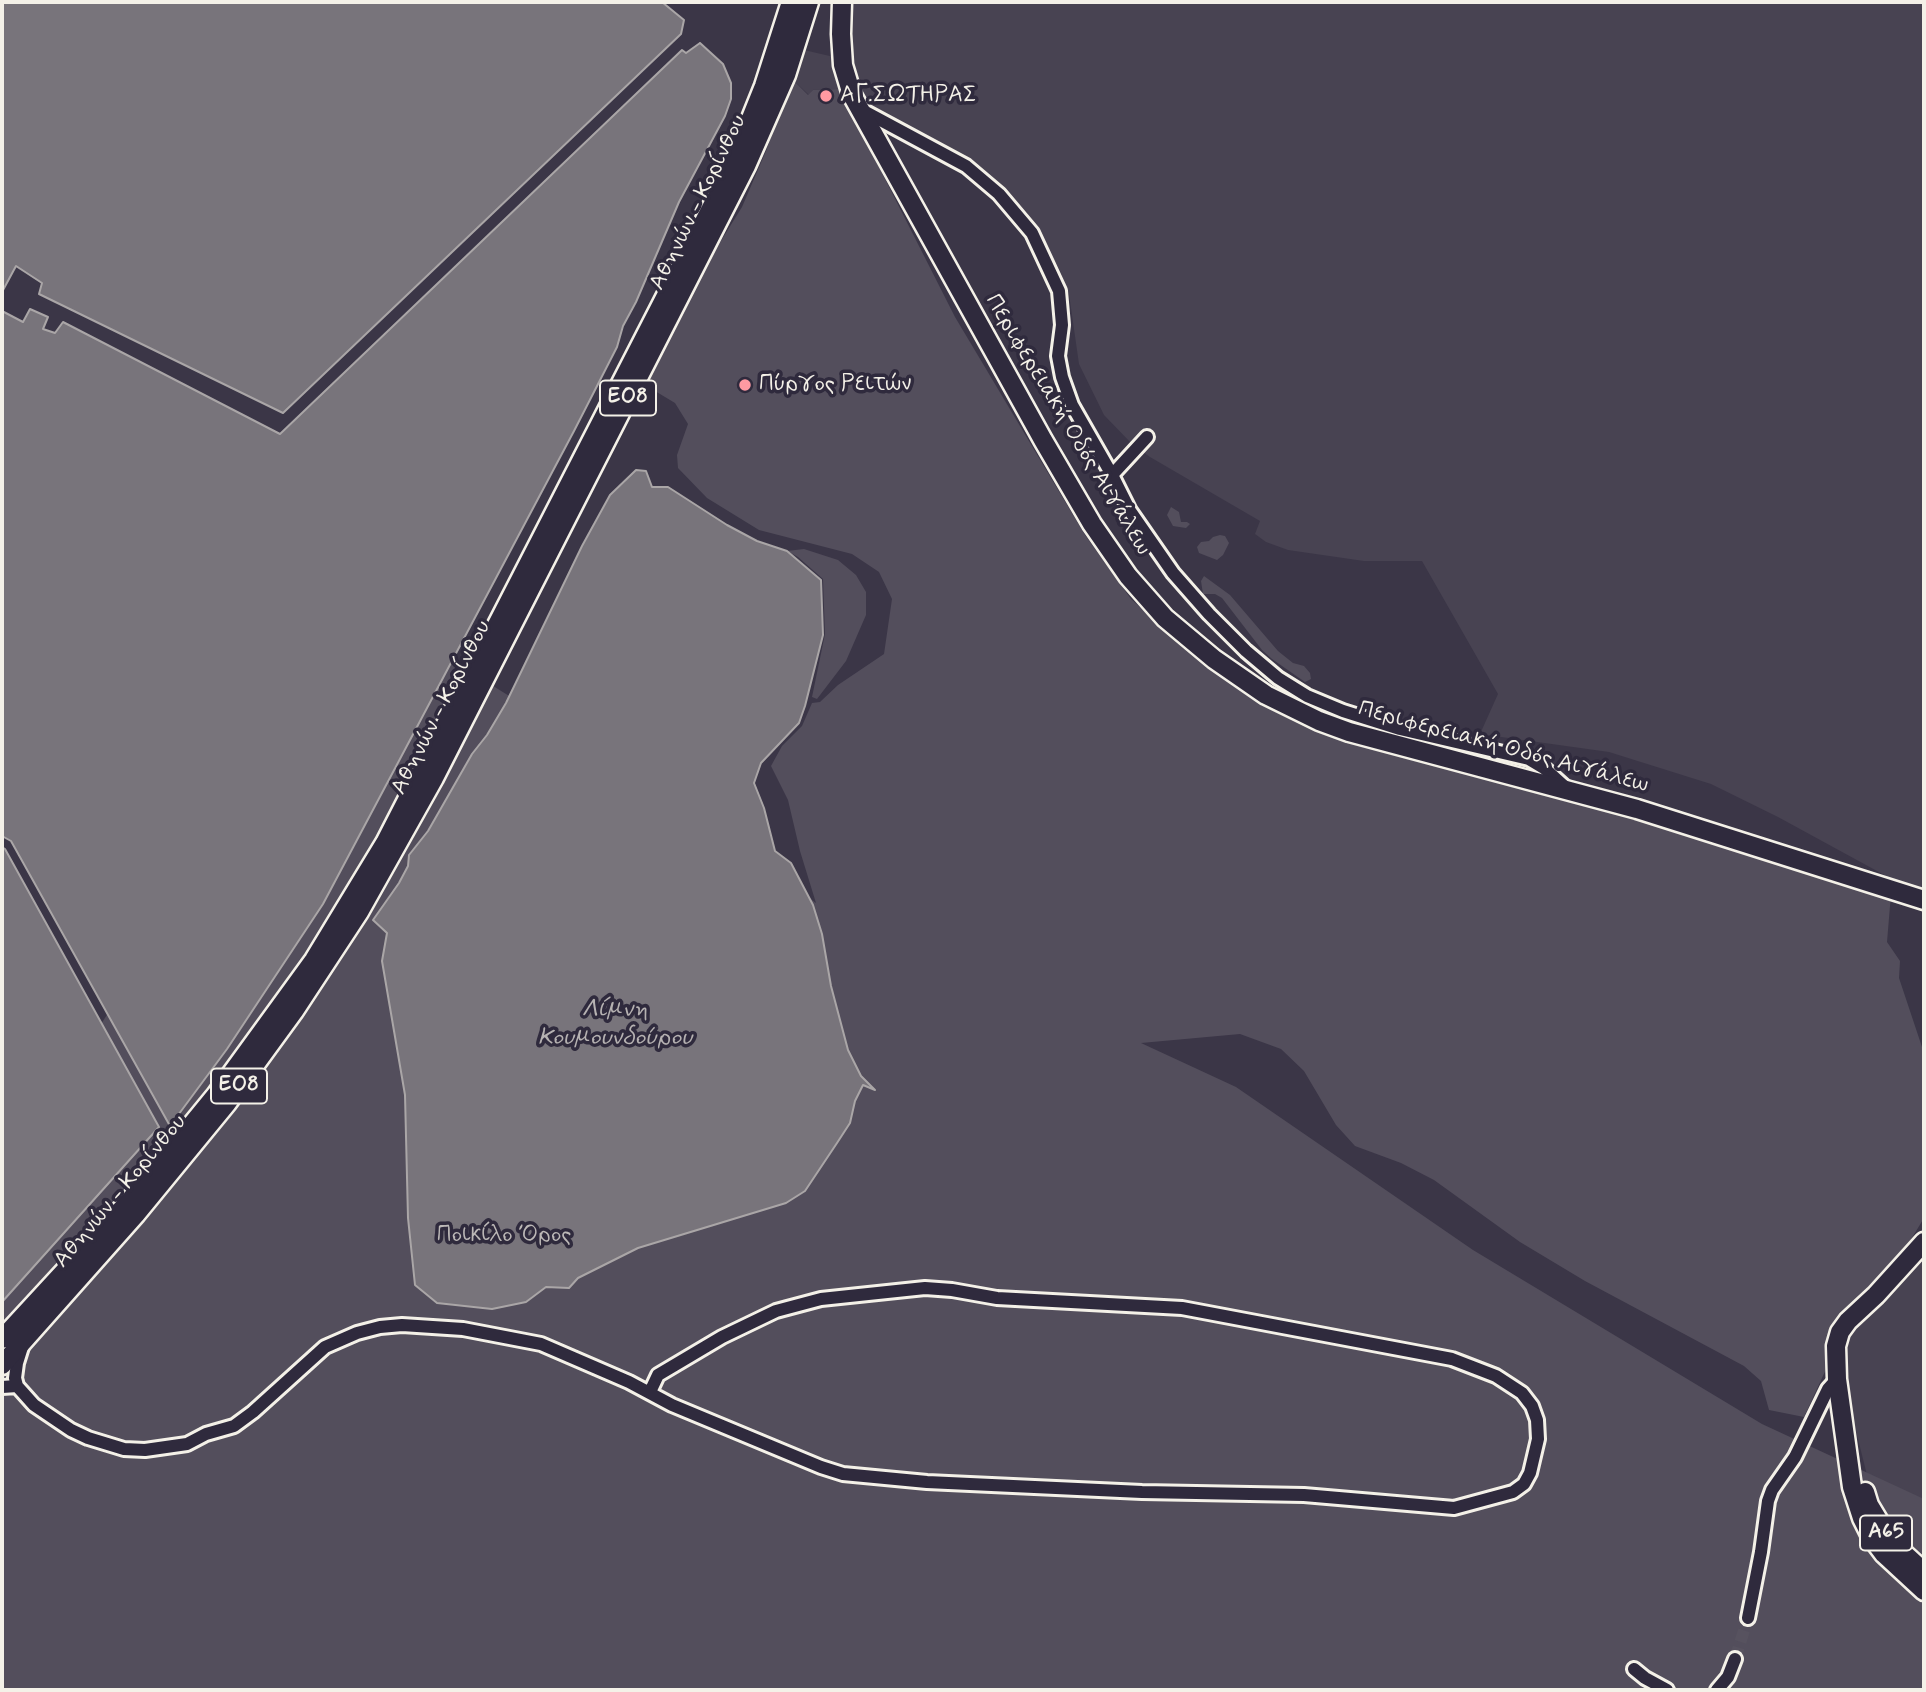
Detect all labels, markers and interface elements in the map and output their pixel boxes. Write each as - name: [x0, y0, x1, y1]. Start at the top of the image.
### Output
- place label: ΑΓ.ΣΩΤΗΡΑΣ: [840, 82, 977, 110]
- marker: ΑΓ.ΣΩΤΗΡΑΣ: [818, 88, 834, 104]
- street label: Αθηνών - Κορίνθου: [645, 111, 753, 295]
- street label: Περιφερειακή Οδός Αιγάλεω: [978, 290, 1156, 560]
- place label: Πύργος Ρειτών: [759, 371, 911, 399]
- marker: Πύργος Ρειτών: [737, 377, 753, 393]
- road number: ΕΟ8: [600, 380, 656, 416]
- street label: Αθηνών - Κορίνθου: [386, 616, 498, 800]
- street label: Περιφερειακή Οδός Αιγάλεω: [1355, 696, 1651, 800]
- water label: Λίμνη Κουμουνδούρου: [538, 997, 692, 1053]
- road number: ΕΟ8: [211, 1068, 267, 1104]
- street label: Αθηνών - Κορίνθου: [49, 1110, 193, 1274]
- park label: Ποικίλο Όρος: [437, 1222, 571, 1250]
- road number: Α65: [1860, 1516, 1912, 1550]

